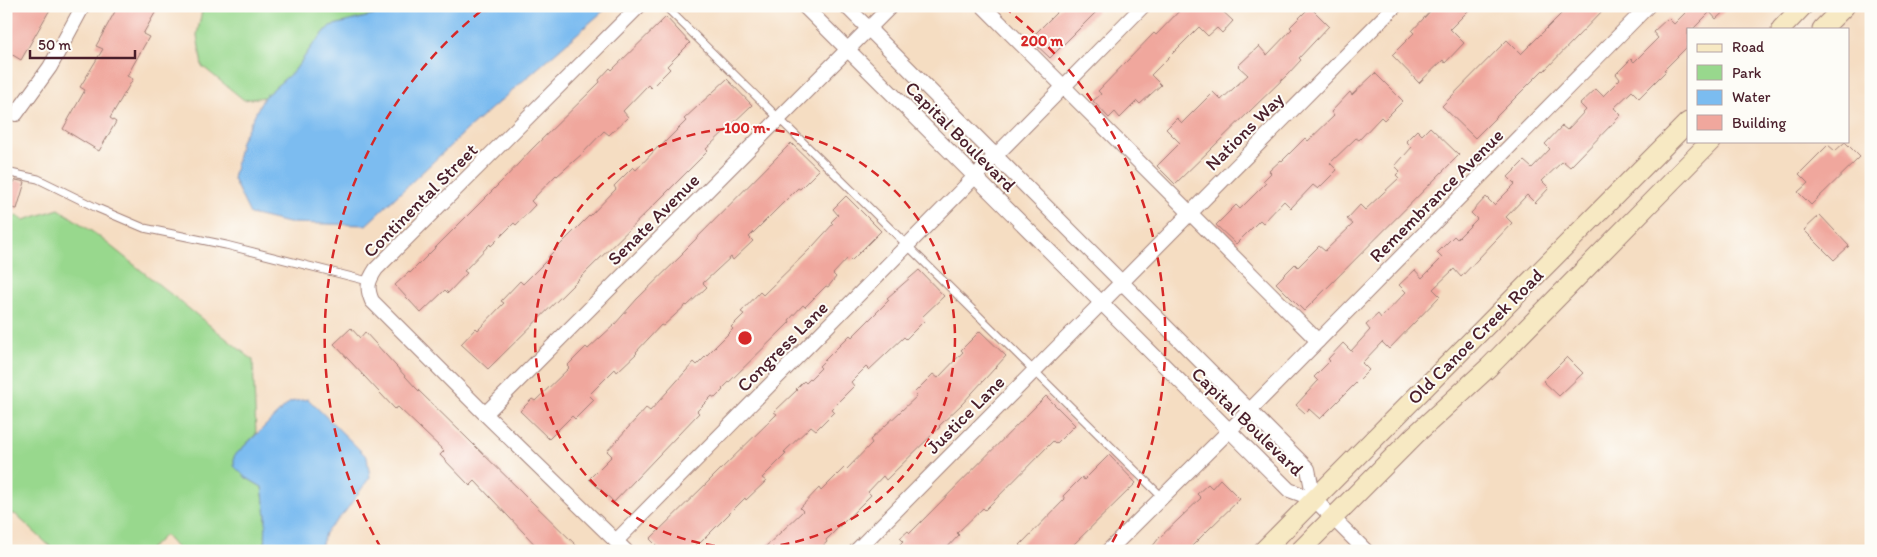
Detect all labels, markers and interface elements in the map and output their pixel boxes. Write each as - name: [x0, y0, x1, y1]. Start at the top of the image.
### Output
- scale bar: [30, 28, 135, 60]
- legend: [1687, 28, 1850, 142]
- text: 200 m: [1021, 32, 1064, 50]
- text: 50 m: [38, 36, 71, 54]
- text: Road: [1732, 38, 1765, 56]
- text: Park: [1732, 64, 1762, 82]
- street label: Capital Boulevard: [900, 76, 1021, 197]
- street label: Nations Way: [1200, 87, 1288, 175]
- text: Water: [1732, 88, 1771, 106]
- text: Building: [1732, 114, 1786, 132]
- text: 100 m: [724, 119, 766, 137]
- street label: Remembrance Avenue: [1365, 124, 1508, 267]
- street label: Continental Street: [358, 138, 482, 262]
- street label: Senate Avenue: [603, 169, 704, 270]
- street label: Old Canoe Creek Road: [1403, 263, 1549, 409]
- street label: Congress Lane: [732, 296, 833, 397]
- centre of rings: [736, 329, 754, 347]
- street label: Capital Boulevard: [1187, 362, 1309, 481]
- street label: Justice Lane: [921, 370, 1009, 458]

